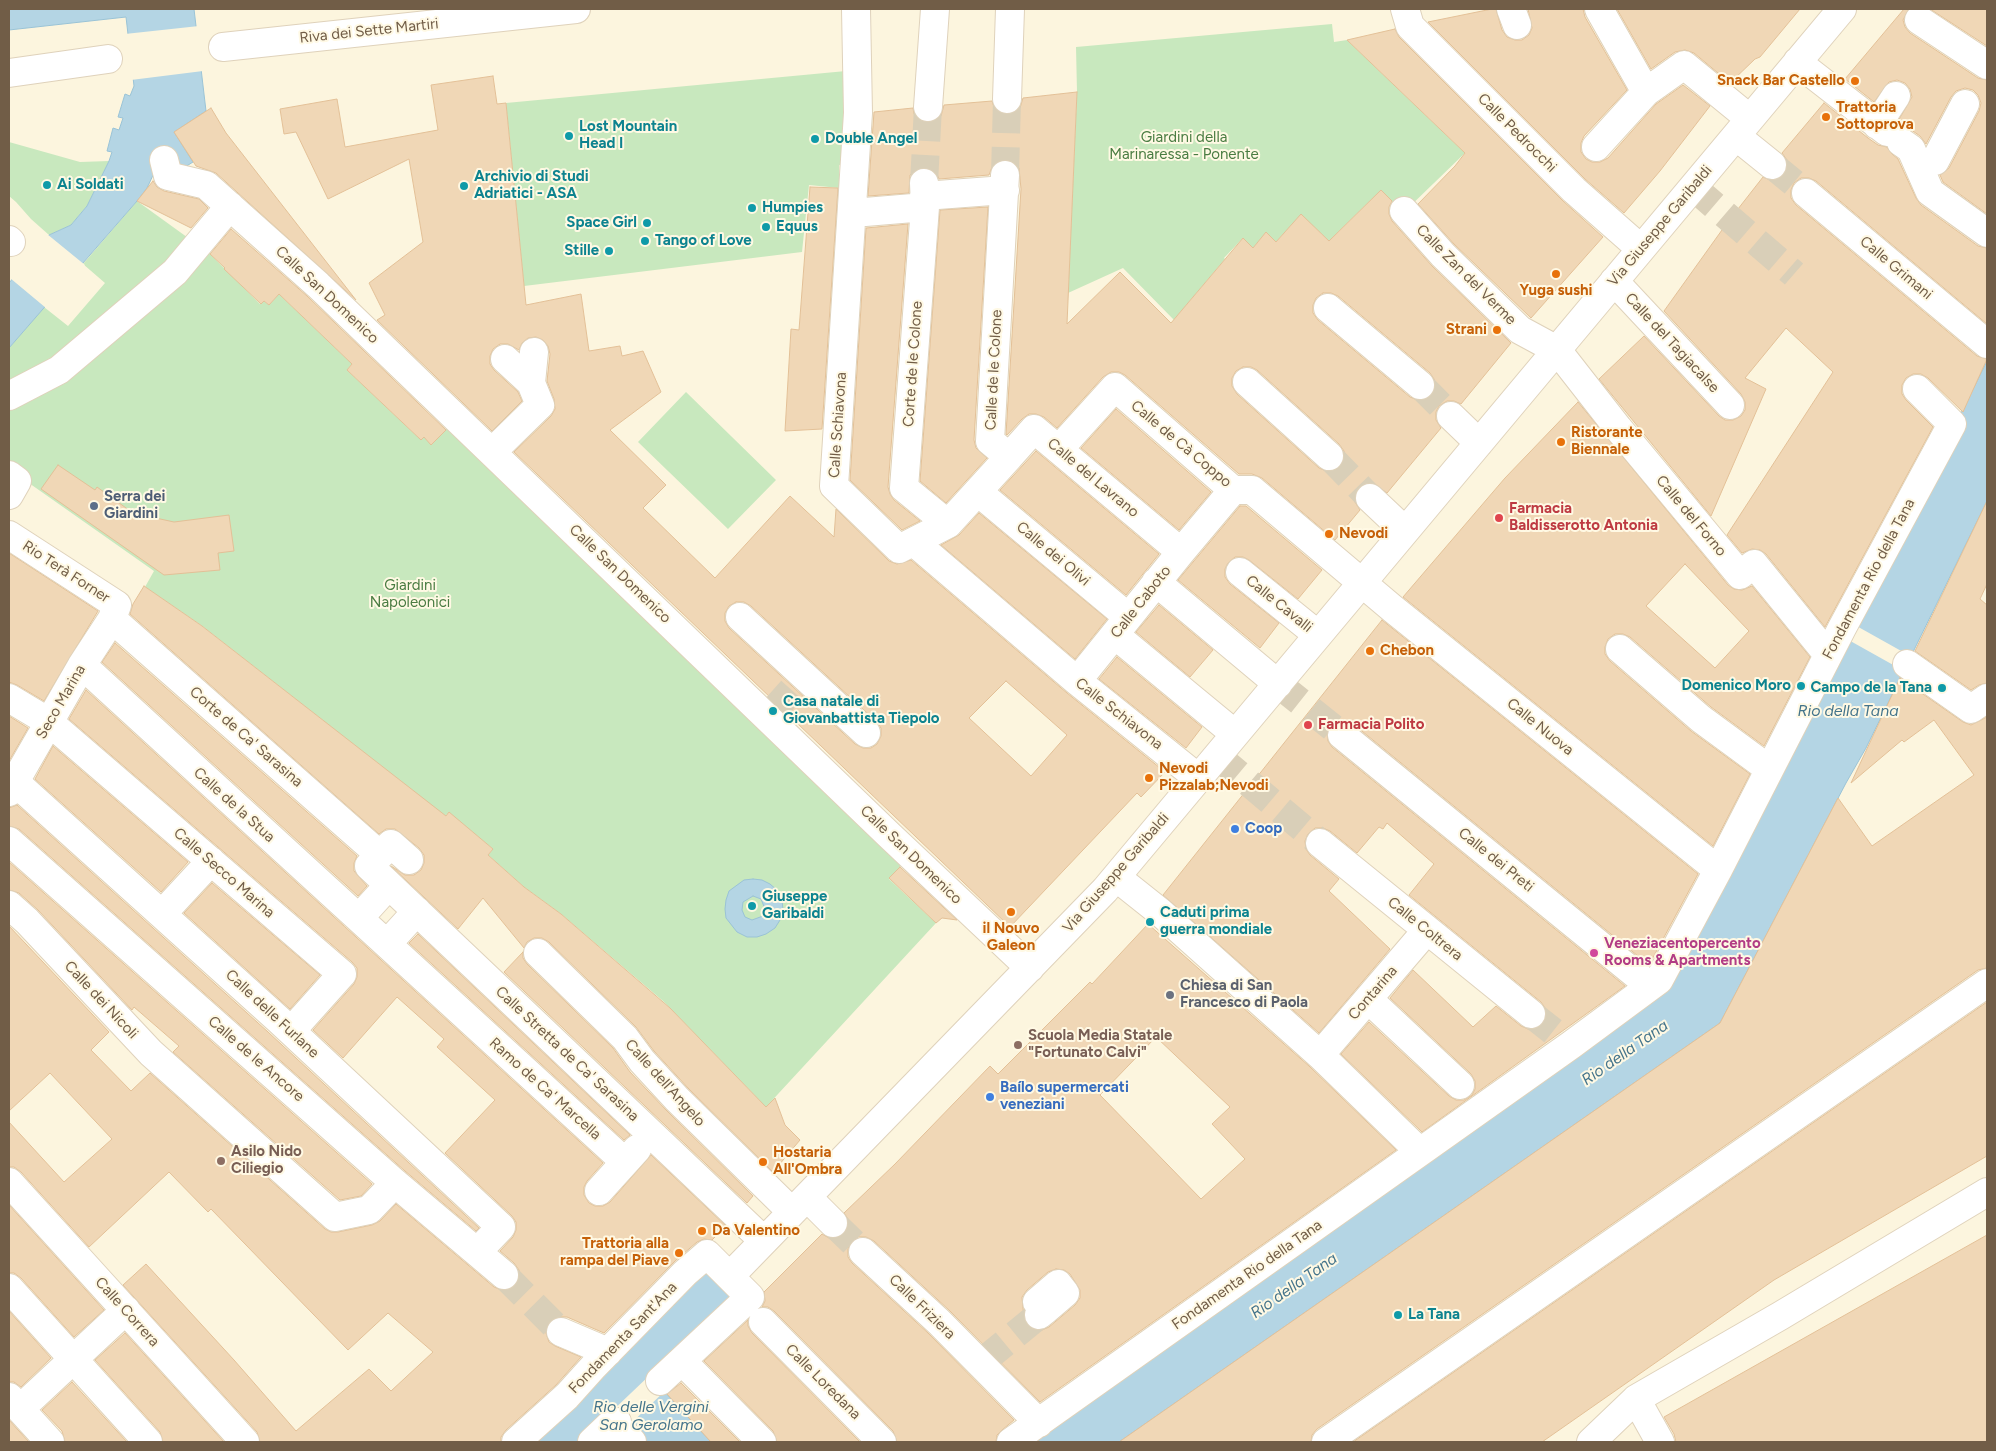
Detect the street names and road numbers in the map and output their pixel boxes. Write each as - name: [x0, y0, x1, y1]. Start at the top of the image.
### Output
- street label: Riva dei Sette Martiri: [299, 15, 439, 47]
- street label: Calle Pedrocchi: [1474, 90, 1560, 176]
- street label: Via Giuseppe Garibaldi: [1604, 162, 1716, 290]
- street label: Calle Zan del Verme: [1412, 221, 1520, 329]
- street label: Calle Grimani: [1856, 232, 1936, 304]
- street label: Calle San Domenico: [272, 243, 382, 347]
- street label: Calle del Tagiacalse: [1621, 289, 1723, 397]
- street label: Corte de le Colone: [900, 300, 926, 428]
- street label: Calle de le Colone: [982, 309, 1006, 431]
- street label: Calle Schiavona: [825, 371, 851, 479]
- street label: Calle de Cà Coppo: [1127, 397, 1235, 491]
- street label: Calle del Lavrano: [1044, 435, 1142, 521]
- street label: Calle del Forno: [1652, 472, 1730, 560]
- street label: Fondamenta Rio della Tana: [1819, 496, 1919, 662]
- street label: Calle dei Olivi: [1012, 518, 1094, 590]
- street label: Calle San Domenico: [565, 521, 675, 627]
- street label: Rio Terà Forner: [19, 537, 113, 607]
- street label: Calle Caboto: [1107, 562, 1175, 642]
- street label: Calle Cavalli: [1242, 572, 1316, 636]
- street label: Seco Marina: [32, 662, 90, 742]
- street label: Calle Schiavona: [1072, 674, 1166, 754]
- street label: Corte de Ca' Sarasina: [186, 683, 306, 791]
- street label: Calle Nuova: [1503, 695, 1577, 759]
- street label: Calle de la Stua: [190, 764, 278, 846]
- street label: Calle San Domenico: [856, 802, 966, 908]
- street label: Via Giuseppe Garibaldi: [1059, 809, 1173, 937]
- street label: Calle Secco Marina: [170, 824, 278, 922]
- street label: Calle dei Preti: [1455, 824, 1537, 896]
- street label: Calle Coltrera: [1384, 893, 1466, 965]
- street label: Calle dei Nicoli: [60, 957, 142, 1043]
- street label: Contarina: [1345, 962, 1401, 1024]
- street label: Calle delle Furlane: [221, 966, 323, 1062]
- street label: Calle Stretta de Ca' Sarasina: [491, 983, 643, 1125]
- street label: Calle de le Ancore: [204, 1012, 308, 1106]
- street label: Ramo de Ca' Marcella: [485, 1034, 605, 1144]
- street label: Calle dell'Angelo: [621, 1036, 709, 1130]
- street label: Fondamenta Rio della Tana: [1168, 1216, 1326, 1334]
- street label: Calle Friziera: [885, 1271, 959, 1343]
- street label: Calle Correra: [91, 1273, 163, 1351]
- street label: Fondamenta Sant'Ana: [565, 1279, 681, 1397]
- street label: Calle Loredana: [782, 1341, 864, 1423]

